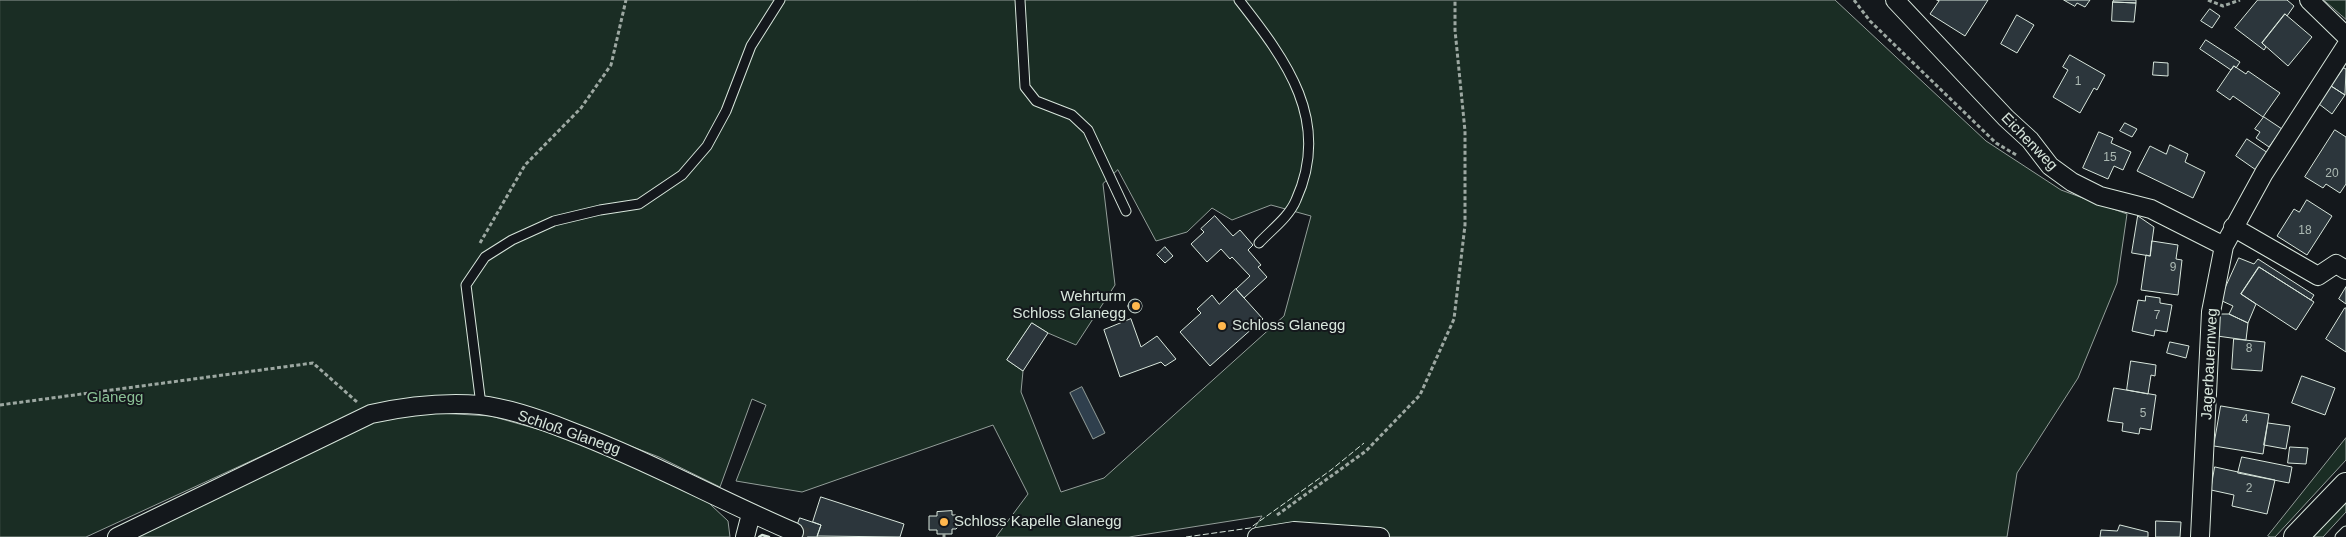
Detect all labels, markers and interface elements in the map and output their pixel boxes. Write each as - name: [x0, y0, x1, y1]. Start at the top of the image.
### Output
- house number: 1: [2075, 75, 2081, 89]
- street label: Eichenweg: [1997, 109, 2061, 175]
- house number: 15: [2103, 151, 2117, 165]
- house number: 20: [2325, 167, 2339, 181]
- house number: 18: [2298, 224, 2312, 238]
- house number: 9: [2170, 261, 2176, 275]
- place label: Wehrturm Schloss Glanegg: [1013, 288, 1126, 323]
- marker: Wehrturm Schloss Glanegg: [1130, 300, 1142, 312]
- street label: Jagerbauernweg: [2198, 308, 2222, 420]
- house number: 7: [2154, 309, 2160, 323]
- place label: Schloss Glanegg: [1232, 317, 1345, 335]
- marker: Schloss Glanegg: [1216, 320, 1228, 332]
- house number: 8: [2246, 342, 2252, 356]
- park label: Glanegg: [87, 389, 143, 407]
- street label: Schloß Glanegg: [515, 407, 623, 459]
- house number: 5: [2140, 407, 2146, 421]
- house number: 4: [2242, 413, 2248, 427]
- house number: 2: [2246, 482, 2252, 496]
- place label: Schloss Kapelle Glanegg: [954, 513, 1122, 531]
- marker: Schloss Kapelle Glanegg: [938, 516, 950, 528]

